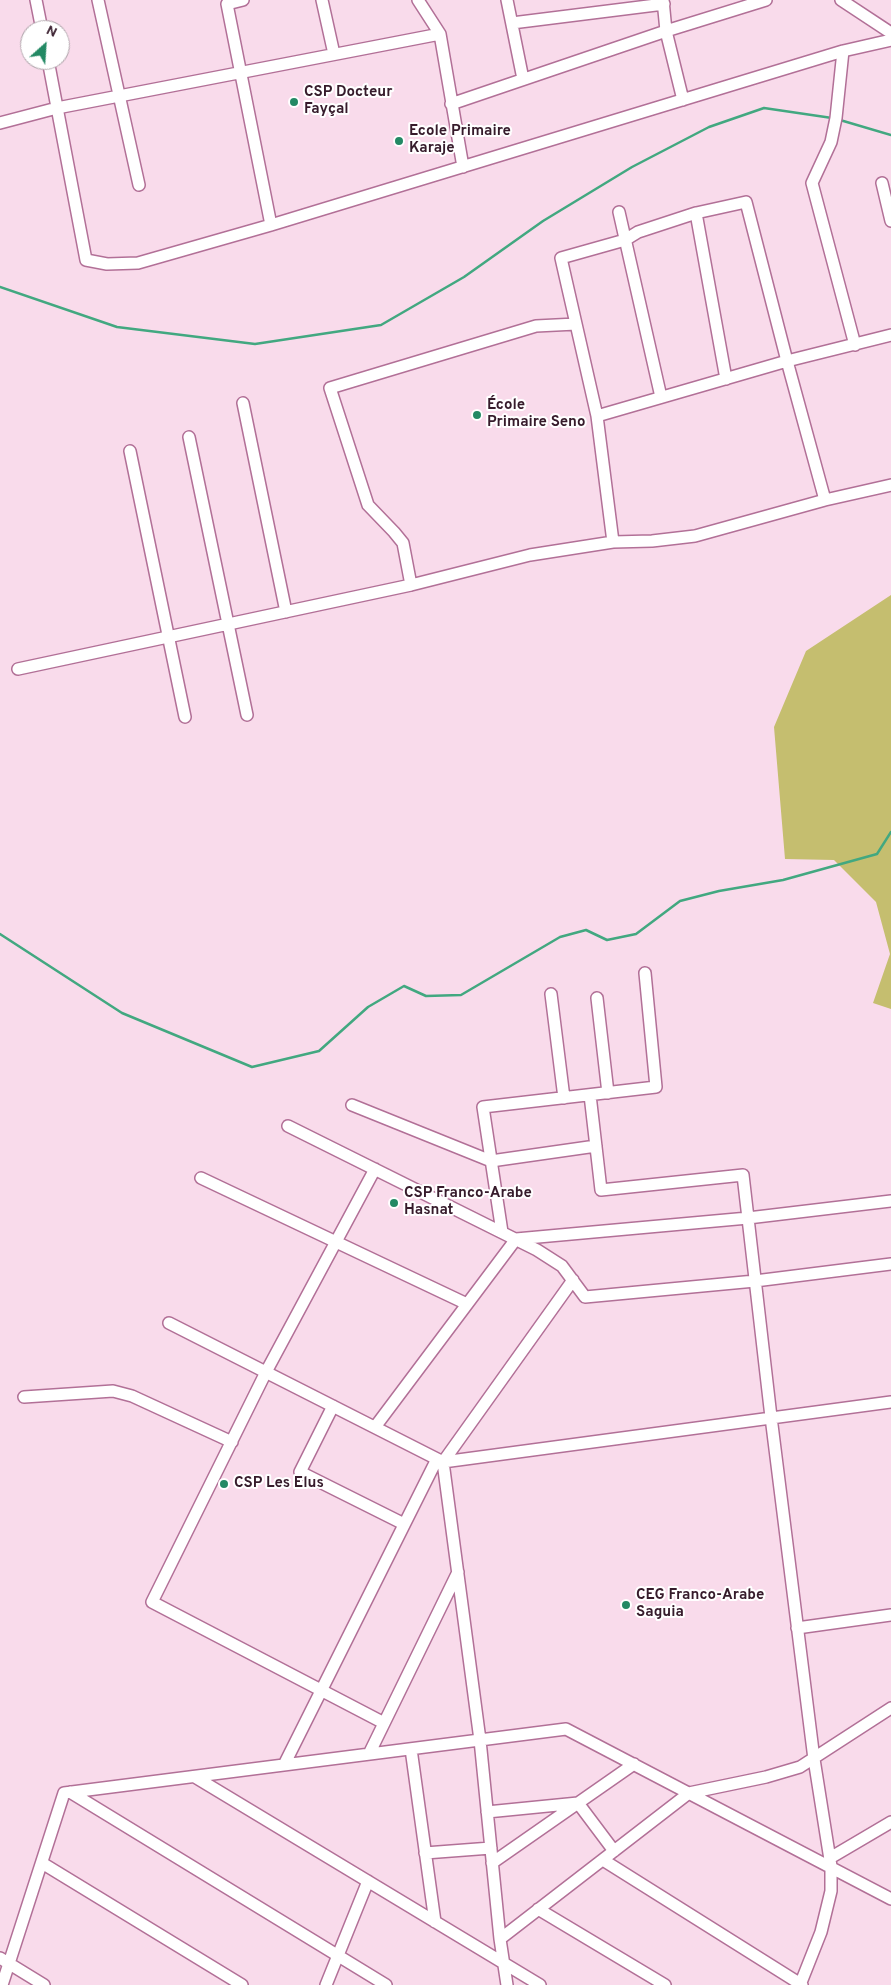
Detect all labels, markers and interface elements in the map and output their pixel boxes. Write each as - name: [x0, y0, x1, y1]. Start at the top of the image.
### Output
- north arrow: [20, 20, 70, 70]
- text: N: [43, 22, 60, 42]
- place label: CSP Docteur Fayçal: [304, 84, 392, 119]
- marker: CSP Docteur Fayçal: [288, 96, 300, 108]
- place label: Ecole Primaire Karaje: [409, 123, 511, 158]
- marker: Ecole Primaire Karaje: [393, 135, 405, 147]
- place label: École Primaire Seno: [487, 397, 586, 432]
- marker: École Primaire Seno: [471, 409, 483, 421]
- place label: CSP Franco-Arabe Hasnat: [404, 1185, 532, 1220]
- marker: CSP Franco-Arabe Hasnat: [388, 1197, 400, 1209]
- place label: CSP Les Elus: [234, 1475, 324, 1493]
- marker: CSP Les Elus: [218, 1478, 230, 1490]
- place label: CEG Franco-Arabe Saguia: [636, 1587, 764, 1622]
- marker: CEG Franco-Arabe Saguia: [620, 1599, 632, 1611]

